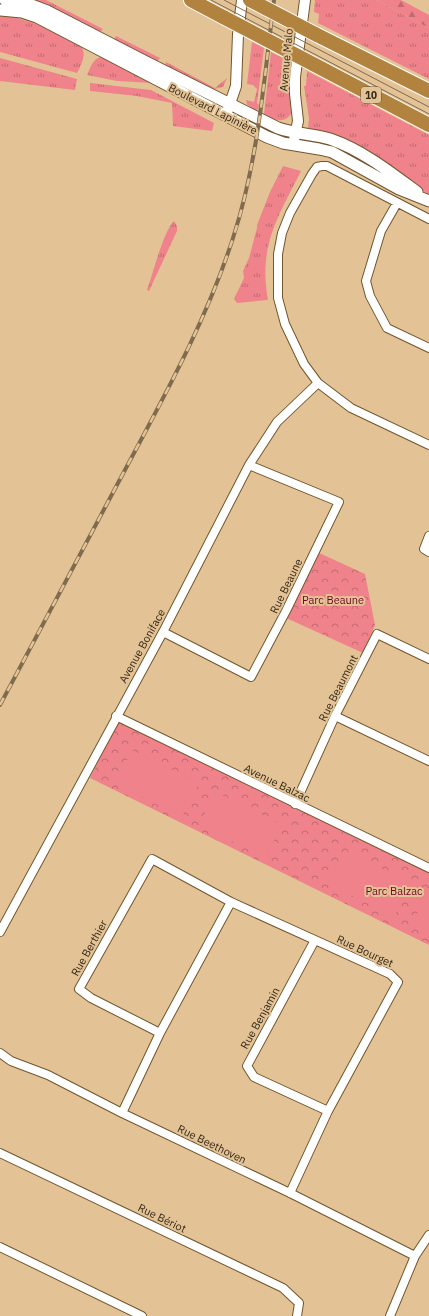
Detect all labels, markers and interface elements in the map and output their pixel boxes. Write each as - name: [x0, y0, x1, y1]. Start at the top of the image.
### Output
- street label: Avenue Malo: [276, 28, 296, 92]
- street label: Boulevard Lapinière: [166, 80, 260, 138]
- road number: 10: [361, 87, 381, 103]
- street label: Rue Beaune: [267, 556, 305, 616]
- park label: Parc Beaune: [302, 593, 364, 607]
- street label: Avenue Boniface: [116, 606, 168, 686]
- street label: Rue Beaumont: [315, 652, 361, 724]
- street label: Avenue Balzac: [242, 761, 313, 805]
- park label: Parc Balzac: [365, 884, 423, 898]
- street label: Rue Berthier: [68, 917, 110, 979]
- street label: Rue Bourget: [334, 932, 396, 970]
- street label: Rue Benjamin: [237, 985, 283, 1051]
- street label: Rue Beethoven: [175, 1121, 249, 1167]
- street label: Rue Bériot: [136, 1200, 189, 1236]

